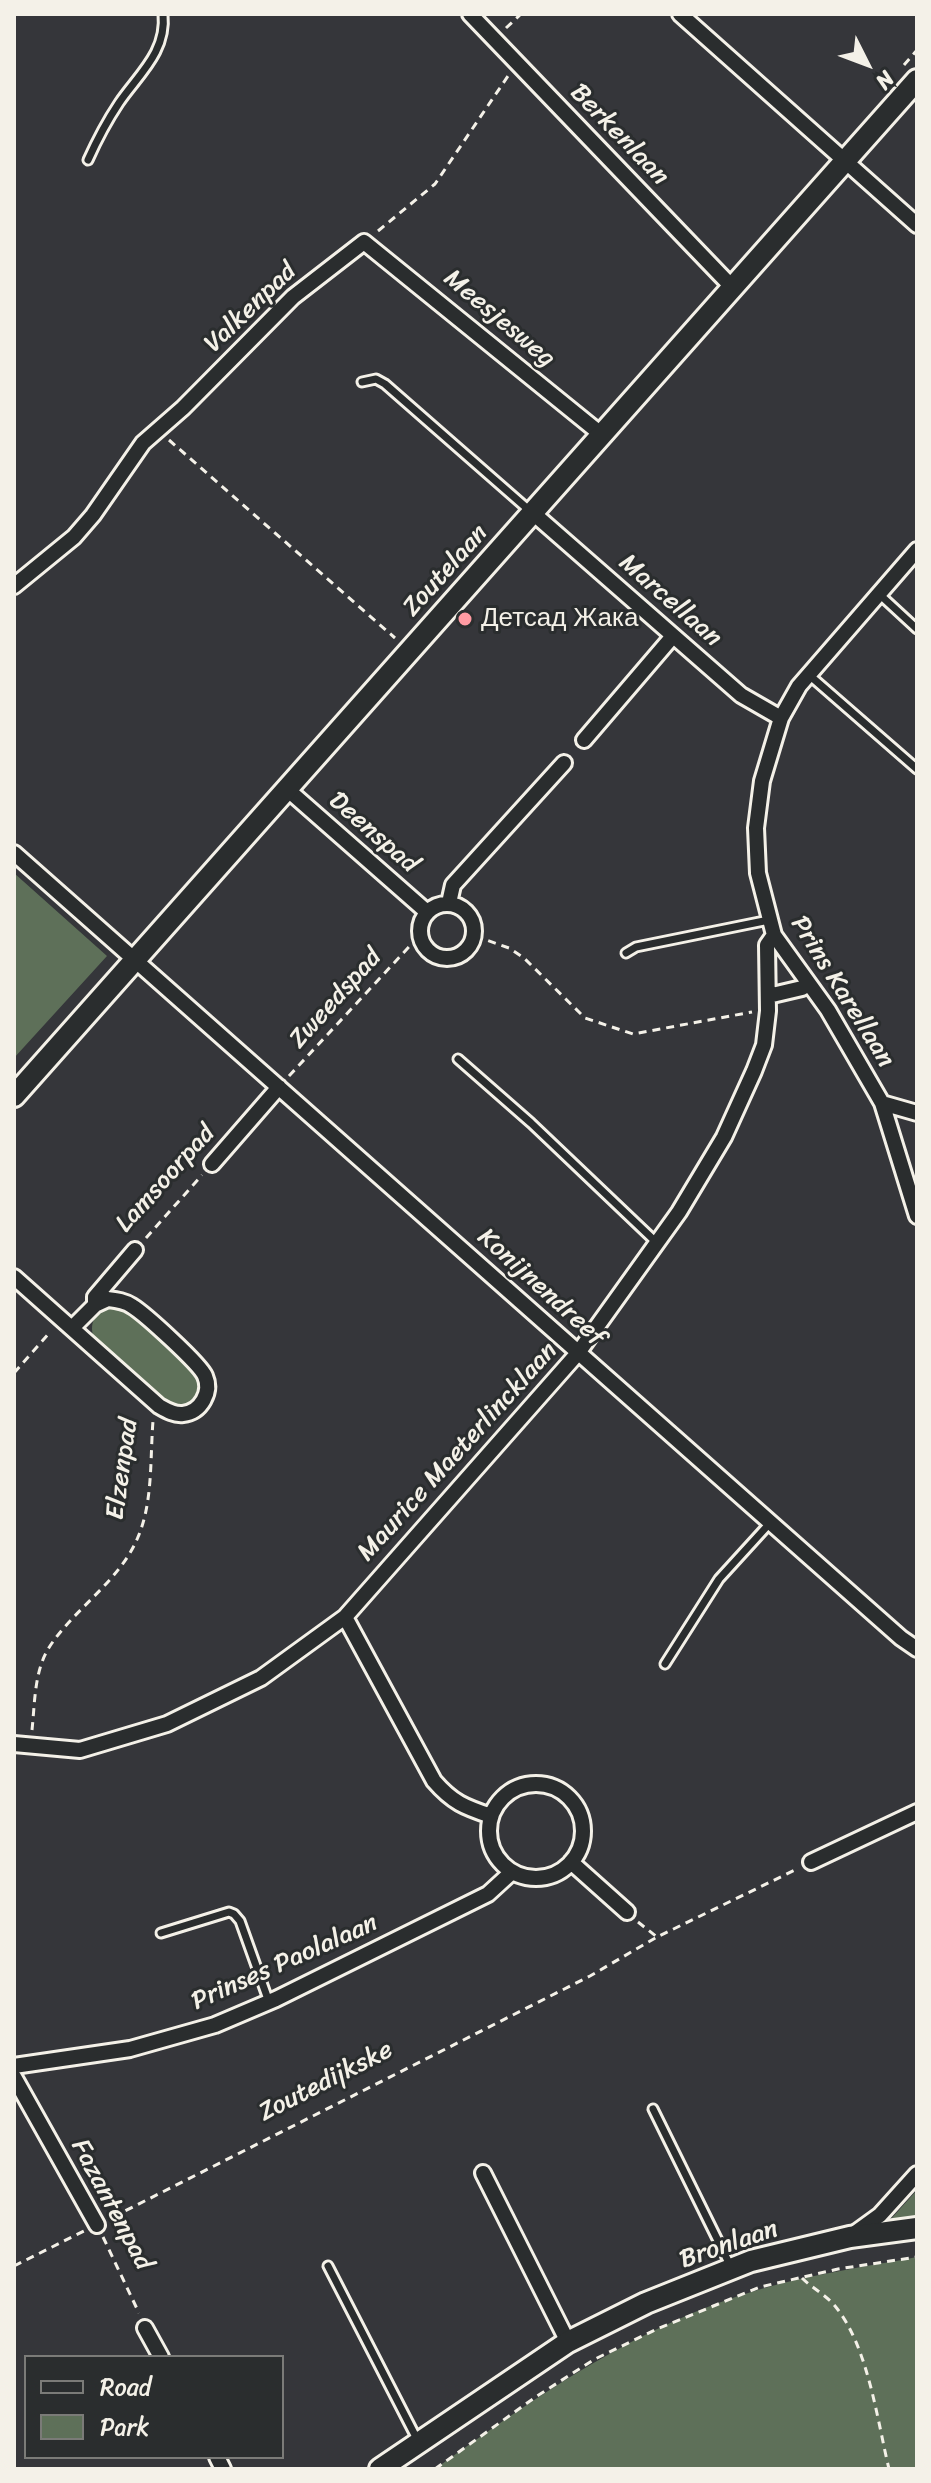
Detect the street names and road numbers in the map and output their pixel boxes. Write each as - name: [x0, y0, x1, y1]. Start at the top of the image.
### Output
- street label: Berkenlaan: [563, 78, 675, 192]
- street label: Valkenpad: [198, 257, 304, 359]
- street label: Meesjesweg: [437, 263, 561, 375]
- street label: Zoutelaan: [397, 519, 495, 623]
- street label: Marcellaan: [612, 548, 728, 654]
- street label: Deenspad: [322, 786, 424, 880]
- street label: Prins Karellaan: [783, 910, 901, 1074]
- street label: Zweedspad: [283, 943, 389, 1055]
- street label: Lamsoorpad: [110, 1119, 222, 1239]
- street label: Konijnendreef: [470, 1222, 612, 1354]
- street label: Maurice Maeterlincklaan: [351, 1336, 565, 1568]
- street label: Elzenpad: [100, 1416, 146, 1522]
- street label: Prinses Paolalaan: [187, 1908, 383, 2018]
- street label: Zoutedijkske: [254, 2035, 398, 2129]
- street label: Fazantenpad: [63, 2134, 159, 2276]
- street label: Bronlaan: [676, 2214, 782, 2276]

